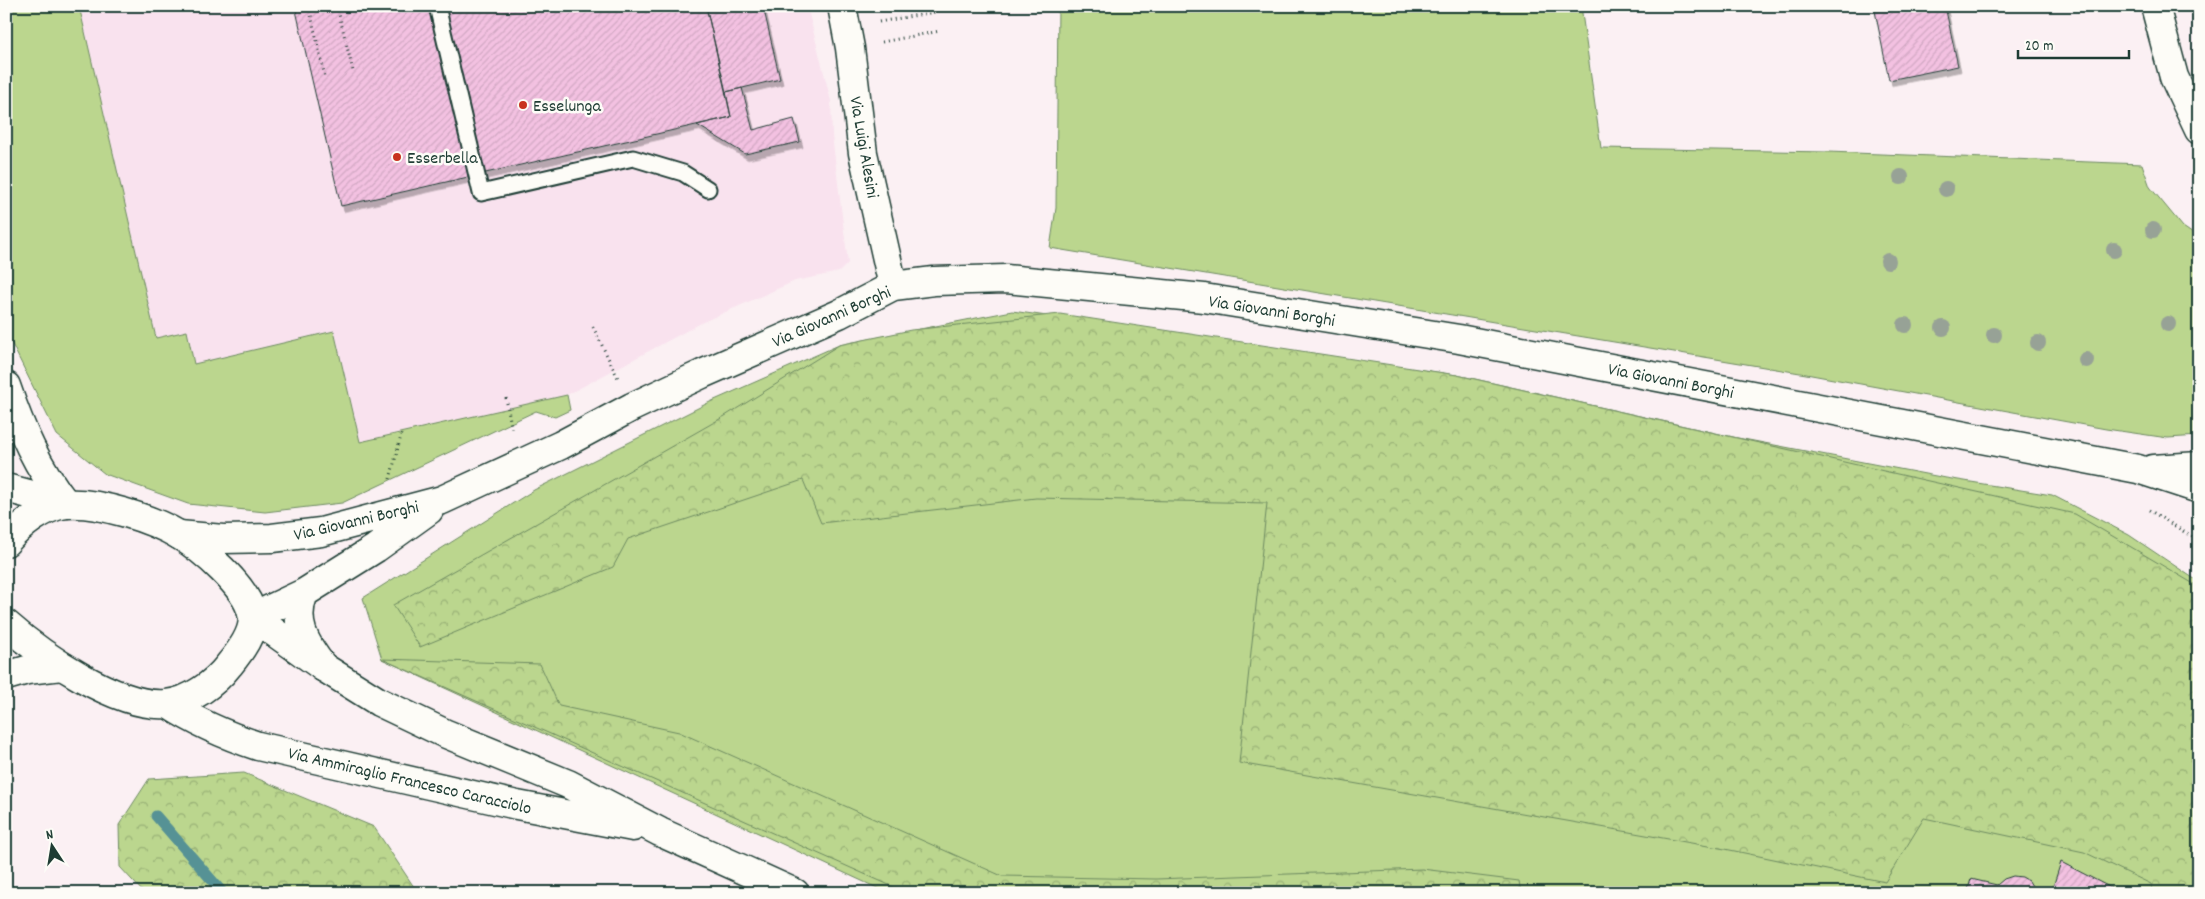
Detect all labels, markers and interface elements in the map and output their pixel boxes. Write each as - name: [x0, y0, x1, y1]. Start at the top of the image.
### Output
- scale bar: [2018, 28, 2129, 60]
- text: 20 m: [2025, 36, 2053, 58]
- place label: Esselunga: [533, 95, 601, 120]
- street label: Via Luigi Alesini: [841, 95, 884, 200]
- marker: Esselunga: [517, 99, 529, 111]
- place label: Esserbella: [407, 147, 478, 172]
- marker: Esserbella: [391, 151, 403, 163]
- street label: Via Giovanni Borghi: [769, 281, 895, 356]
- street label: Via Giovanni Borghi: [1207, 290, 1337, 335]
- street label: Via Giovanni Borghi: [1606, 358, 1736, 407]
- street label: Via Giovanni Borghi: [292, 496, 422, 549]
- street label: Via Ammiraglio Francesco Caracciolo: [285, 742, 534, 823]
- north arrow: [28, 822, 78, 872]
- text: N: [44, 825, 55, 846]

